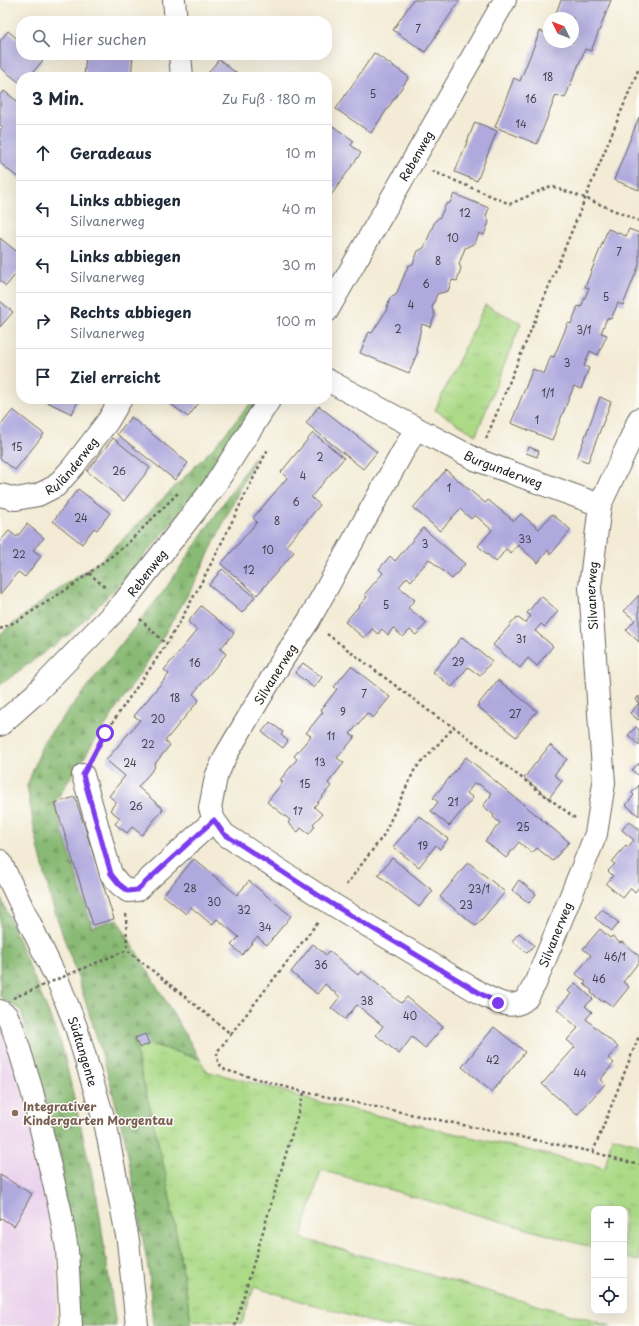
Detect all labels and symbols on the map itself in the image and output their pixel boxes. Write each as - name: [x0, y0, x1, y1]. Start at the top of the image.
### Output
- north arrow: [543, 12, 579, 48]
- house number: 7: [415, 21, 421, 36]
- house number: 18: [543, 69, 553, 84]
- house number: 5: [370, 86, 376, 101]
- house number: 16: [525, 91, 537, 106]
- house number: 14: [515, 116, 527, 131]
- street label: Rebenweg: [394, 127, 438, 184]
- house number: 12: [459, 205, 471, 220]
- house number: 10: [447, 230, 459, 245]
- house number: 7: [616, 244, 622, 259]
- house number: 8: [435, 253, 441, 268]
- house number: 6: [422, 276, 430, 291]
- house number: 5: [603, 289, 609, 304]
- house number: 4: [408, 297, 415, 312]
- house number: 2: [394, 321, 402, 336]
- house number: 3/1: [576, 322, 592, 337]
- house number: 3: [564, 355, 570, 370]
- house number: 1/1: [541, 385, 555, 400]
- house number: 1: [535, 412, 539, 427]
- street label: Ruländerweg: [42, 433, 102, 499]
- house number: 15: [12, 439, 22, 454]
- street label: Burgunderweg: [461, 446, 545, 492]
- house number: 2: [316, 449, 324, 464]
- house number: 26: [112, 463, 126, 478]
- house number: 4: [300, 468, 307, 483]
- house number: 1: [447, 480, 451, 495]
- house number: 6: [292, 494, 300, 509]
- house number: 24: [74, 510, 88, 525]
- house number: 8: [274, 513, 280, 528]
- house number: 33: [518, 531, 532, 546]
- house number: 3: [422, 536, 428, 551]
- house number: 10: [262, 542, 274, 557]
- street label: Rebenweg: [122, 545, 171, 600]
- house number: 22: [12, 546, 26, 561]
- street label: Silvanerweg: [581, 560, 602, 631]
- house number: 12: [243, 562, 255, 577]
- house number: 5: [383, 597, 389, 612]
- house number: 31: [516, 631, 526, 646]
- street label: Silvanerweg: [249, 640, 301, 708]
- house number: 29: [452, 654, 465, 669]
- house number: 16: [189, 655, 201, 670]
- house number: 7: [361, 686, 367, 701]
- house number: 18: [170, 690, 180, 705]
- house number: 9: [340, 704, 346, 719]
- house number: 27: [509, 706, 522, 721]
- house number: 20: [151, 711, 165, 726]
- route start: [96, 724, 114, 742]
- house number: 11: [327, 728, 335, 743]
- house number: 22: [141, 736, 155, 751]
- house number: 13: [314, 754, 326, 769]
- house number: 24: [123, 755, 137, 770]
- house number: 15: [300, 776, 310, 791]
- house number: 21: [447, 794, 459, 809]
- house number: 26: [129, 798, 143, 813]
- house number: 17: [293, 803, 304, 818]
- house number: 25: [516, 819, 530, 834]
- house number: 19: [418, 838, 428, 853]
- house number: 28: [183, 880, 197, 895]
- house number: 23/1: [468, 881, 490, 896]
- house number: 30: [207, 894, 221, 909]
- house number: 23: [459, 897, 473, 912]
- street label: Silvanerweg: [534, 899, 576, 970]
- house number: 32: [237, 902, 251, 917]
- house number: 34: [258, 919, 272, 934]
- house number: 46/1: [604, 949, 626, 964]
- house number: 36: [314, 957, 328, 972]
- house number: 46: [592, 971, 606, 986]
- house number: 38: [361, 993, 373, 1008]
- route end: [489, 994, 507, 1012]
- house number: 40: [403, 1008, 417, 1023]
- street label: Südtangente: [64, 1013, 103, 1089]
- house number: 42: [486, 1052, 500, 1067]
- house number: 44: [573, 1065, 587, 1080]
- place label: Integrativer Kindergarten Morgentau: [23, 1097, 173, 1129]
- marker: Integrativer Kindergarten Morgentau: [10, 1108, 20, 1118]

